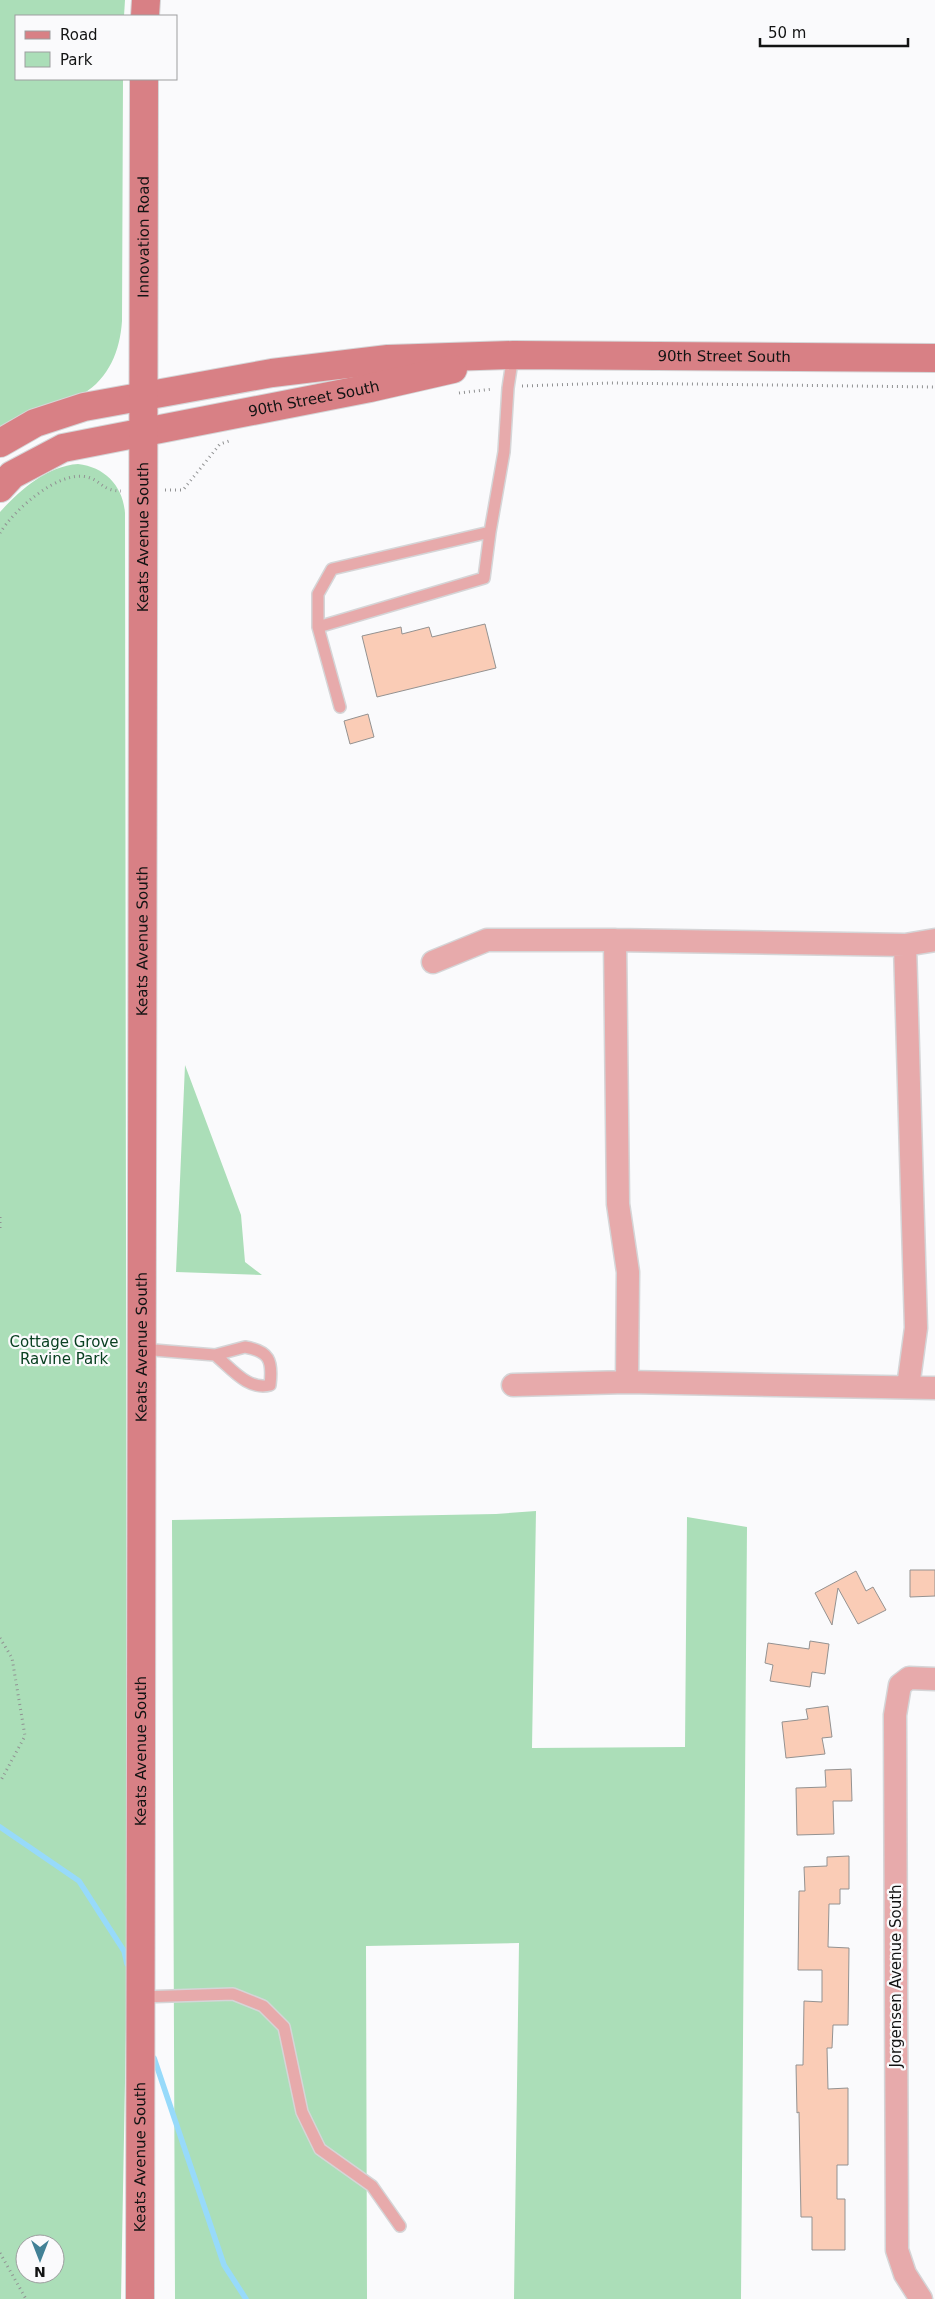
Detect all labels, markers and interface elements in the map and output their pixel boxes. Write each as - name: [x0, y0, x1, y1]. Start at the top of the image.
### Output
- legend: [15, 15, 178, 80]
- scale bar: [760, 15, 908, 47]
- text: 50 m: [768, 24, 806, 42]
- text: Road: [60, 26, 98, 44]
- text: Park: [60, 51, 93, 69]
- street label: Innovation Road: [135, 176, 153, 298]
- street label: 90th Street South: [657, 347, 791, 366]
- street label: 90th Street South: [247, 377, 381, 421]
- street label: Keats Avenue South: [134, 462, 152, 612]
- street label: Keats Avenue South: [133, 866, 152, 1016]
- street label: Keats Avenue South: [133, 1272, 151, 1422]
- park label: Cottage Grove Ravine Park: [10, 1333, 118, 1368]
- street label: Keats Avenue South: [132, 1676, 150, 1826]
- street label: Jorgensen Avenue South: [887, 1884, 905, 2069]
- street label: Keats Avenue South: [131, 2082, 149, 2232]
- north arrow: [15, 2234, 65, 2284]
- text: N: [34, 2264, 46, 2280]

